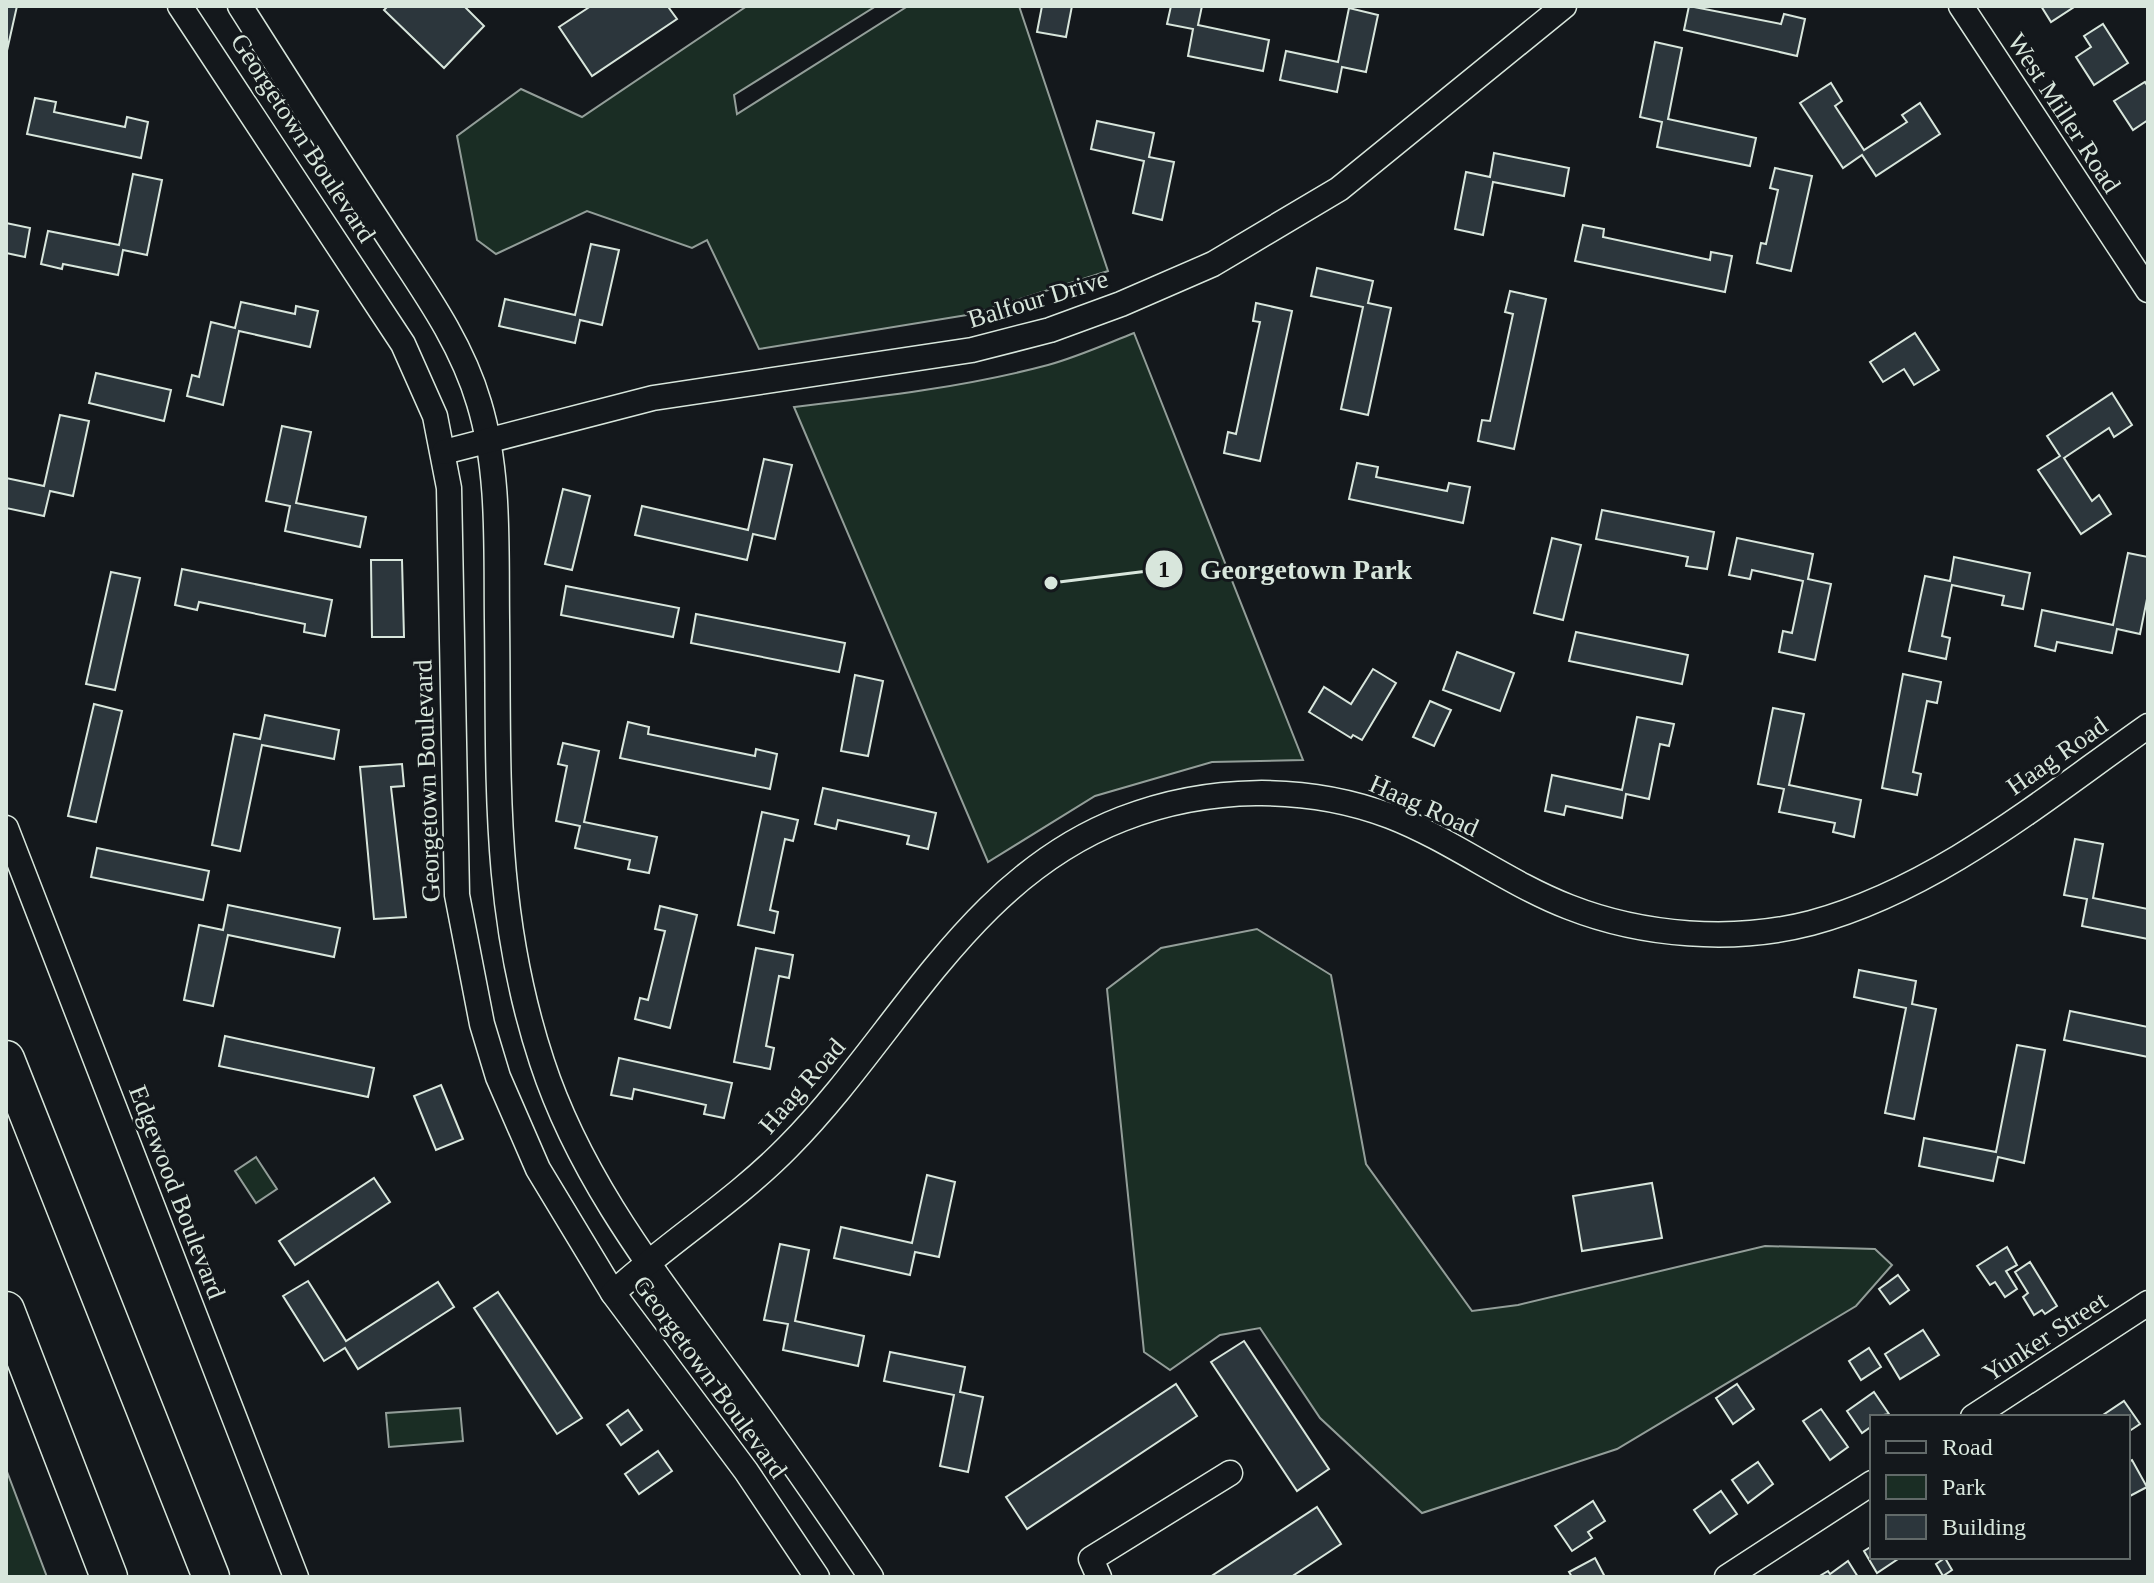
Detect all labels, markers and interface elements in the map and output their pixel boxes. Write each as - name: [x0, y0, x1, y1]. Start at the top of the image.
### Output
- street label: Georgetown Boulevard: [225, 28, 381, 248]
- street label: West Miller Road: [2002, 28, 2126, 198]
- street label: Balfour Drive: [964, 264, 1112, 334]
- callout: Georgetown Park: [1144, 543, 1428, 595]
- text: Georgetown Park: [1200, 554, 1413, 585]
- text: 1: [1158, 556, 1170, 582]
- street label: Georgetown Boulevard: [408, 659, 446, 903]
- street label: Haag Road: [2001, 711, 2113, 801]
- street label: Haag Road: [1365, 769, 1483, 843]
- street label: Haag Road: [753, 1033, 851, 1139]
- street label: Edgewood Boulevard: [123, 1081, 231, 1303]
- street label: Georgetown Boulevard: [627, 1270, 793, 1484]
- street label: Yunker Street: [1977, 1286, 2113, 1388]
- legend: [1870, 1415, 2130, 1559]
- text: Road: [1942, 1434, 1993, 1460]
- text: Park: [1942, 1474, 1986, 1500]
- text: Building: [1942, 1514, 2026, 1540]

